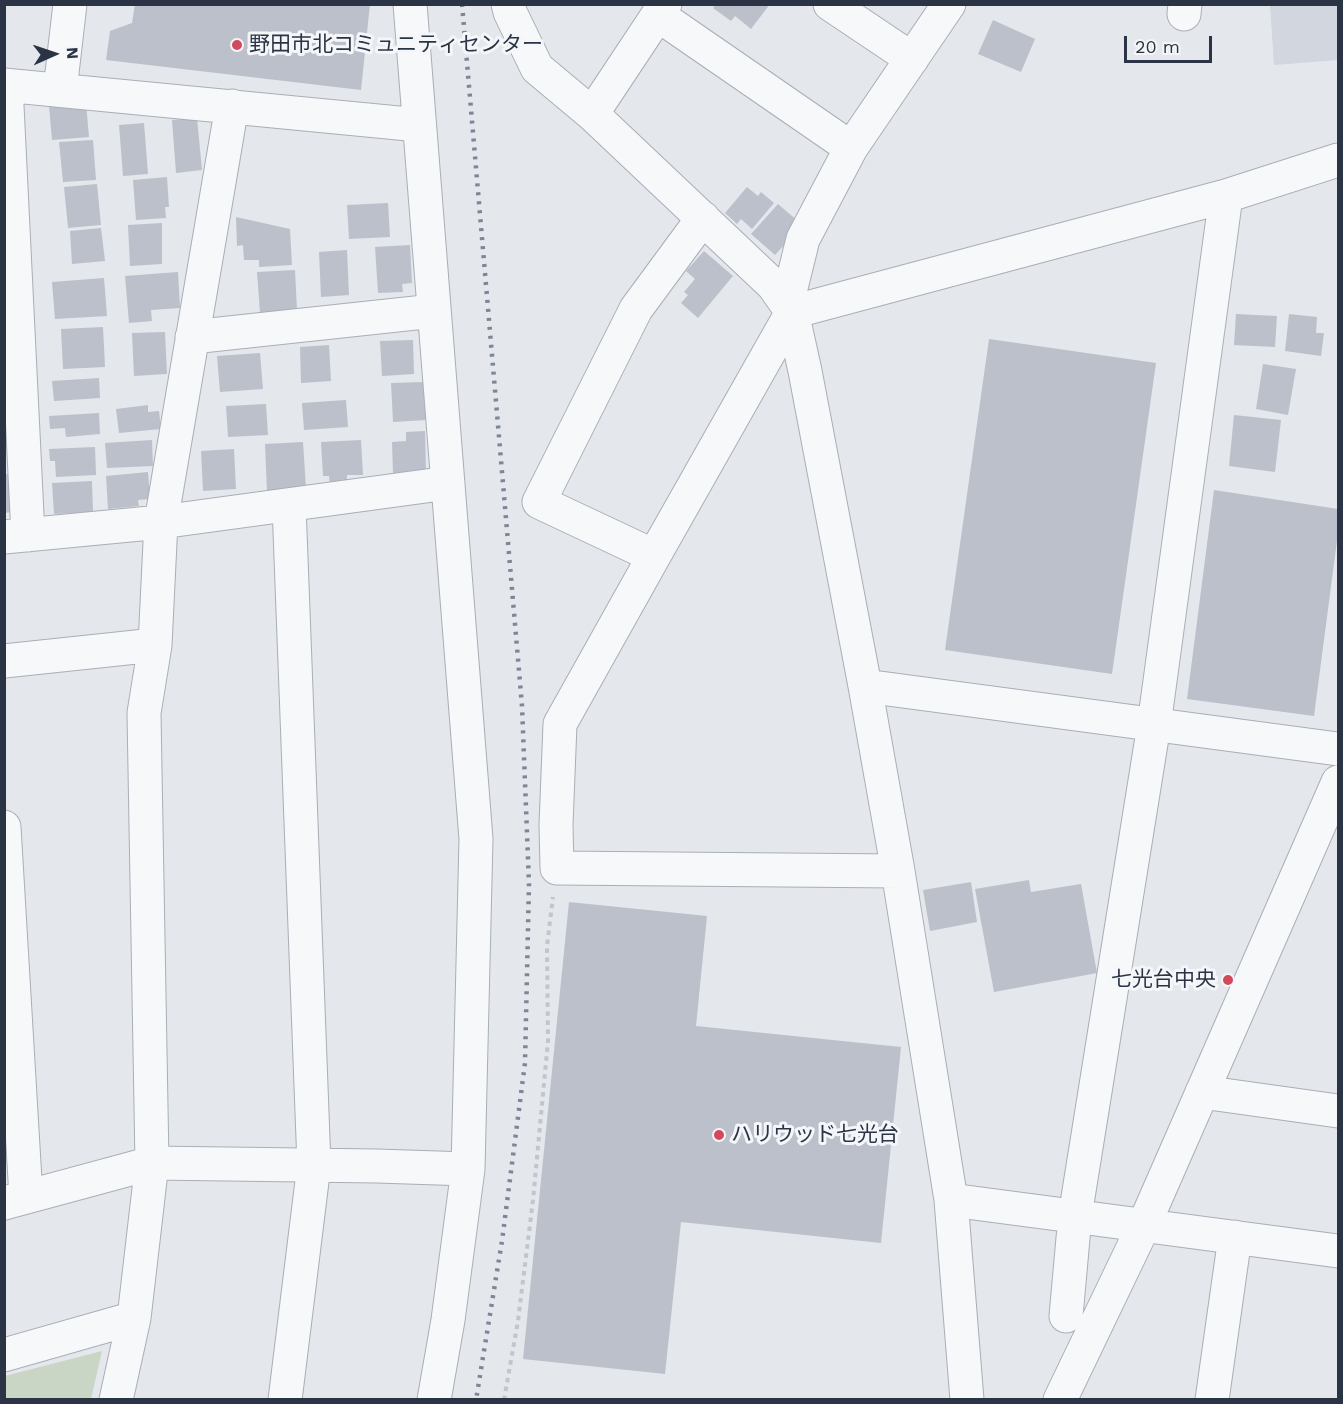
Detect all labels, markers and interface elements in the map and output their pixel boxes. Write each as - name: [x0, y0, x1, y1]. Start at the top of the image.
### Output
- north arrow: [24, 24, 84, 84]
- scale bar: [1127, 24, 1216, 62]
- place label: 野田市北コミュニティセンター: [249, 32, 543, 58]
- text: 20 m: [1135, 36, 1180, 57]
- marker: 野田市北コミュニティセンター: [230, 38, 244, 52]
- text: N: [63, 47, 82, 59]
- place label: 七光台中央: [1111, 967, 1216, 993]
- marker: 七光台中央: [1221, 973, 1235, 987]
- place label: ハリウッド七光台: [731, 1122, 899, 1148]
- marker: ハリウッド七光台: [712, 1128, 726, 1142]

